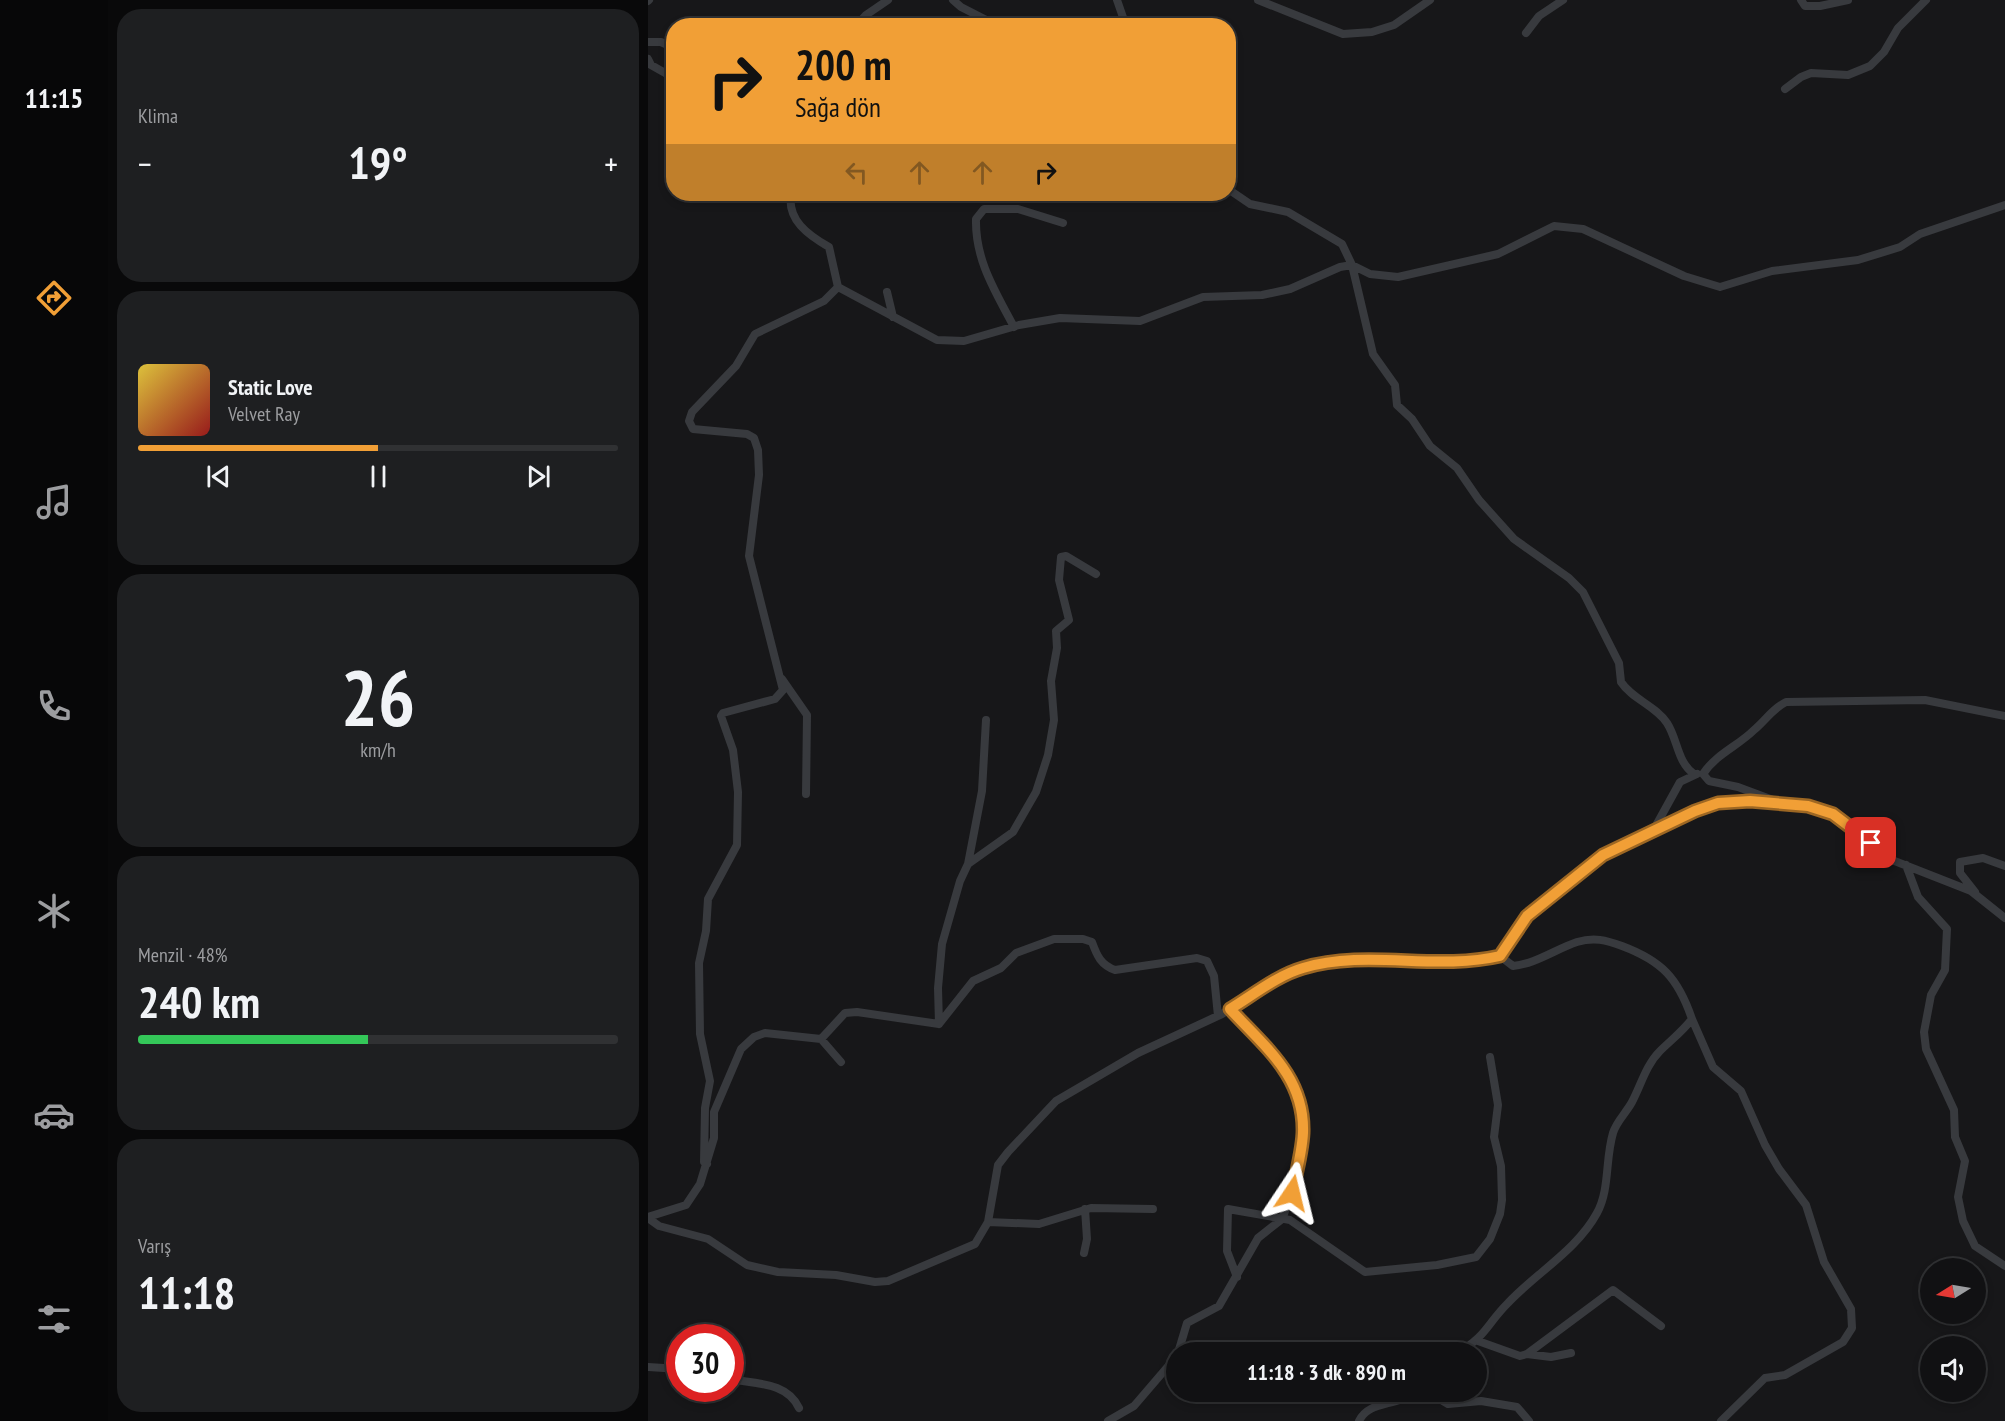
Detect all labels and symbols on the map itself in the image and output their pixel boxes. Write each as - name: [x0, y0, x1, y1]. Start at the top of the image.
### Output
- pin: [1845, 817, 1896, 868]
- position arrow: [1260, 1161, 1324, 1225]
- north arrow: [1920, 1258, 1986, 1324]
- speed limit sign: 30: [666, 1324, 744, 1402]

